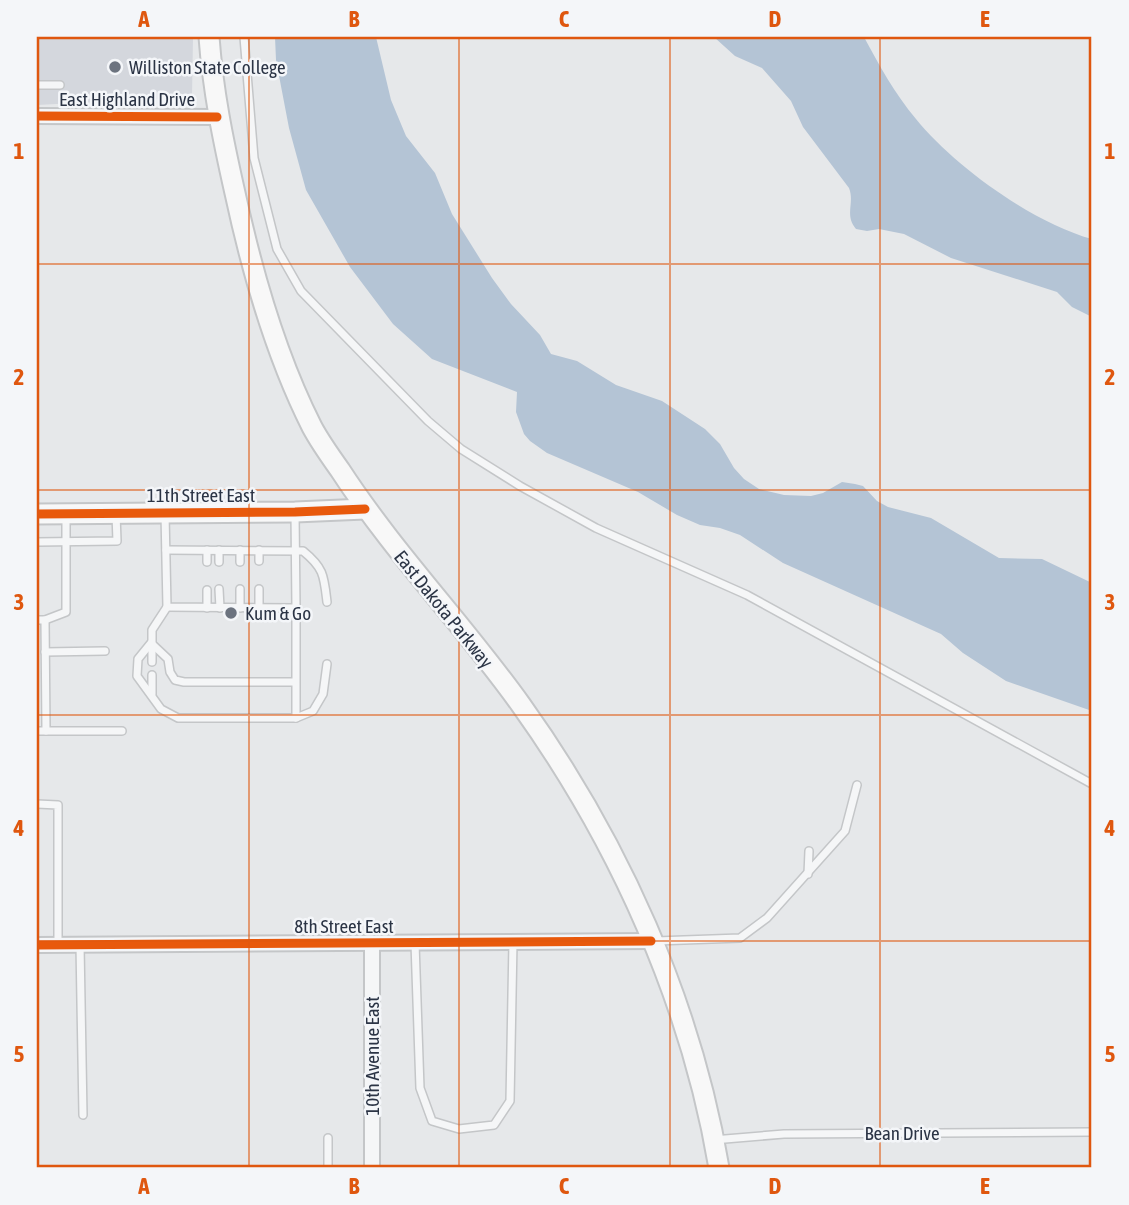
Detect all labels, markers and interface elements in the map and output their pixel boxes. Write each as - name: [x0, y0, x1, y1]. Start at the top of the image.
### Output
- text: A: [137, 6, 150, 32]
- text: B: [349, 6, 360, 32]
- text: C: [559, 6, 570, 32]
- text: D: [769, 6, 782, 32]
- text: E: [980, 6, 990, 32]
- place label: Williston State College: [129, 56, 286, 78]
- marker: Williston State College: [107, 59, 123, 75]
- street label: East Highland Drive: [59, 88, 195, 110]
- text: 1: [14, 138, 25, 164]
- text: 1: [1105, 138, 1116, 164]
- text: 2: [14, 364, 24, 390]
- text: 2: [1105, 364, 1115, 390]
- street label: 11th Street East: [147, 484, 255, 506]
- street label: East Dakota Parkway: [390, 546, 498, 672]
- text: 3: [14, 589, 24, 615]
- text: 3: [1105, 589, 1115, 615]
- place label: Kum & Go: [245, 602, 311, 624]
- marker: Kum & Go: [223, 605, 239, 621]
- text: 4: [13, 815, 25, 841]
- text: 4: [1104, 815, 1116, 841]
- street label: 8th Street East: [294, 915, 394, 937]
- street label: 10th Avenue East: [361, 996, 383, 1116]
- text: 5: [14, 1041, 25, 1067]
- text: 5: [1105, 1041, 1116, 1067]
- street label: Bean Drive: [864, 1122, 940, 1144]
- text: A: [137, 1173, 150, 1199]
- text: B: [349, 1173, 360, 1199]
- text: C: [559, 1173, 570, 1199]
- text: D: [769, 1173, 782, 1199]
- text: E: [980, 1173, 990, 1199]

